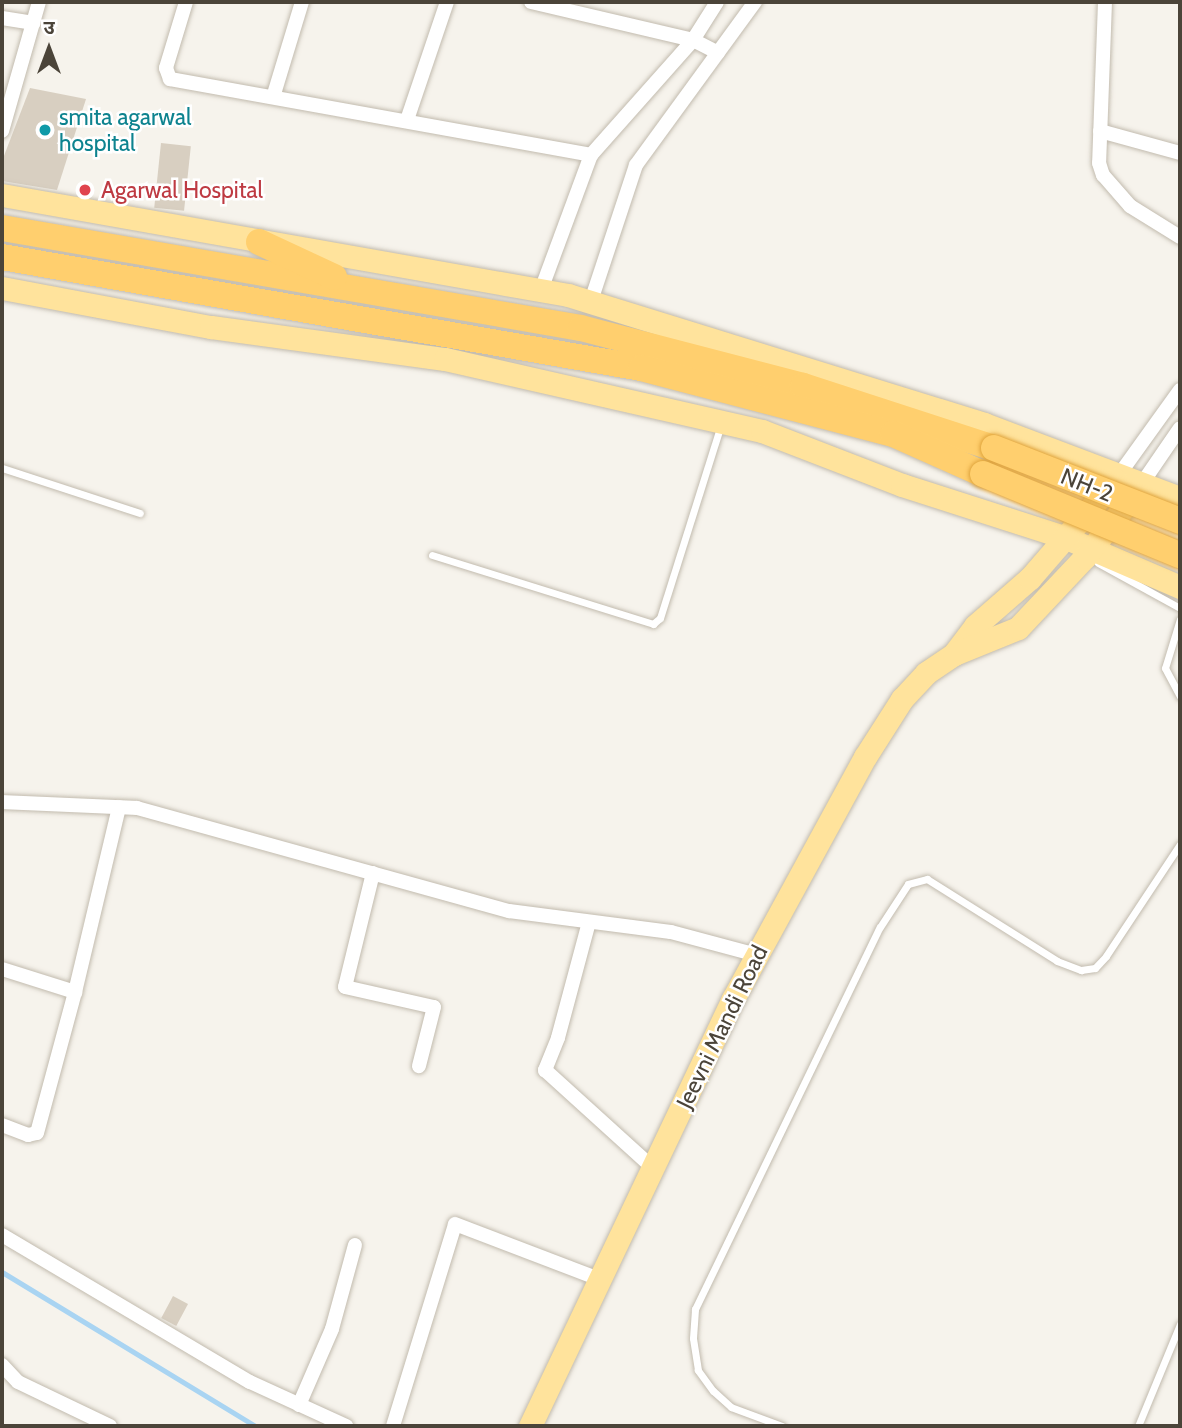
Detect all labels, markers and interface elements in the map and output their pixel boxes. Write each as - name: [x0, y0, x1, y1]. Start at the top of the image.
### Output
- north arrow: [14, 14, 84, 84]
- text: उ: [43, 16, 55, 39]
- place label: smita agarwal hospital: [59, 103, 191, 157]
- marker: smita agarwal hospital: [37, 122, 53, 138]
- place label: Agarwal Hospital: [101, 176, 263, 204]
- marker: Agarwal Hospital: [75, 180, 95, 200]
- street label: NH-2: [1057, 462, 1117, 508]
- street label: Jeevni Mandi Road: [671, 941, 773, 1113]

